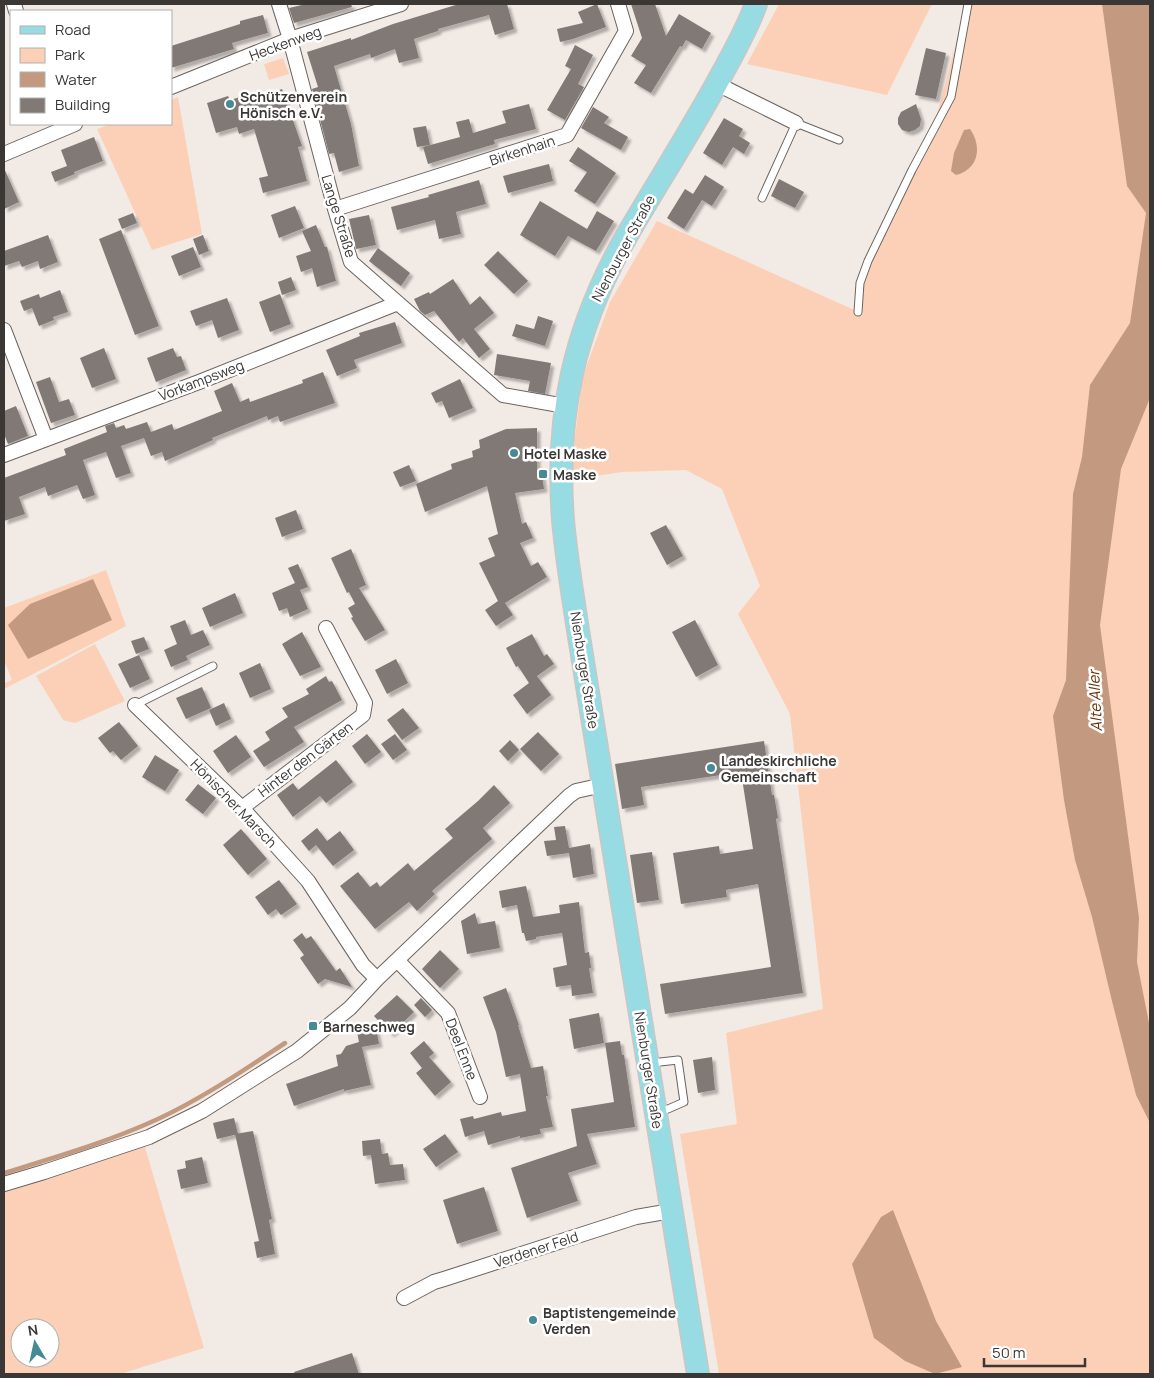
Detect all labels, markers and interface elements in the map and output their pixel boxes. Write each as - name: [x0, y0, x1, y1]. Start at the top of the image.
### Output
- legend: [10, 10, 172, 125]
- text: Road: [55, 19, 91, 40]
- street label: Heckenweg: [246, 21, 324, 65]
- text: Park: [55, 44, 85, 65]
- text: Water: [55, 69, 97, 90]
- place label: Schützenverein Hönisch e.V.: [240, 87, 347, 122]
- text: Building: [55, 94, 110, 115]
- marker: Schützenverein Hönisch e.V.: [224, 98, 236, 110]
- street label: Birkenhain: [487, 131, 557, 169]
- street label: Lange Straße: [317, 172, 361, 260]
- street label: Nienburger Straße: [587, 191, 659, 305]
- street label: Vorkampsweg: [156, 355, 246, 405]
- place label: Hotel Maske: [524, 444, 607, 463]
- marker: Hotel Maske: [508, 447, 520, 459]
- place label: Maske: [553, 465, 596, 484]
- marker: Maske: [537, 468, 549, 480]
- street label: Nienburger Straße: [566, 610, 604, 730]
- water label: Alte Aller: [1083, 667, 1107, 732]
- street label: Hinter den Gärten: [254, 717, 356, 801]
- place label: Landeskirchliche Gemeinschaft: [721, 751, 837, 786]
- street label: Hönischer Marsch: [187, 754, 281, 852]
- marker: Landeskirchliche Gemeinschaft: [705, 762, 717, 774]
- street label: Nienburger Straße: [630, 1010, 668, 1130]
- street label: Deel Enne: [442, 1015, 482, 1083]
- place label: Barneschweg: [323, 1017, 415, 1036]
- marker: Barneschweg: [307, 1020, 319, 1032]
- street label: Verdener Feld: [491, 1226, 581, 1272]
- place label: Baptistengemeinde Verden: [543, 1303, 676, 1338]
- marker: Baptistengemeinde Verden: [527, 1314, 539, 1326]
- north arrow: [10, 1318, 60, 1368]
- text: N: [26, 1319, 39, 1340]
- scale bar: [984, 1336, 1085, 1368]
- text: 50 m: [992, 1342, 1026, 1363]

